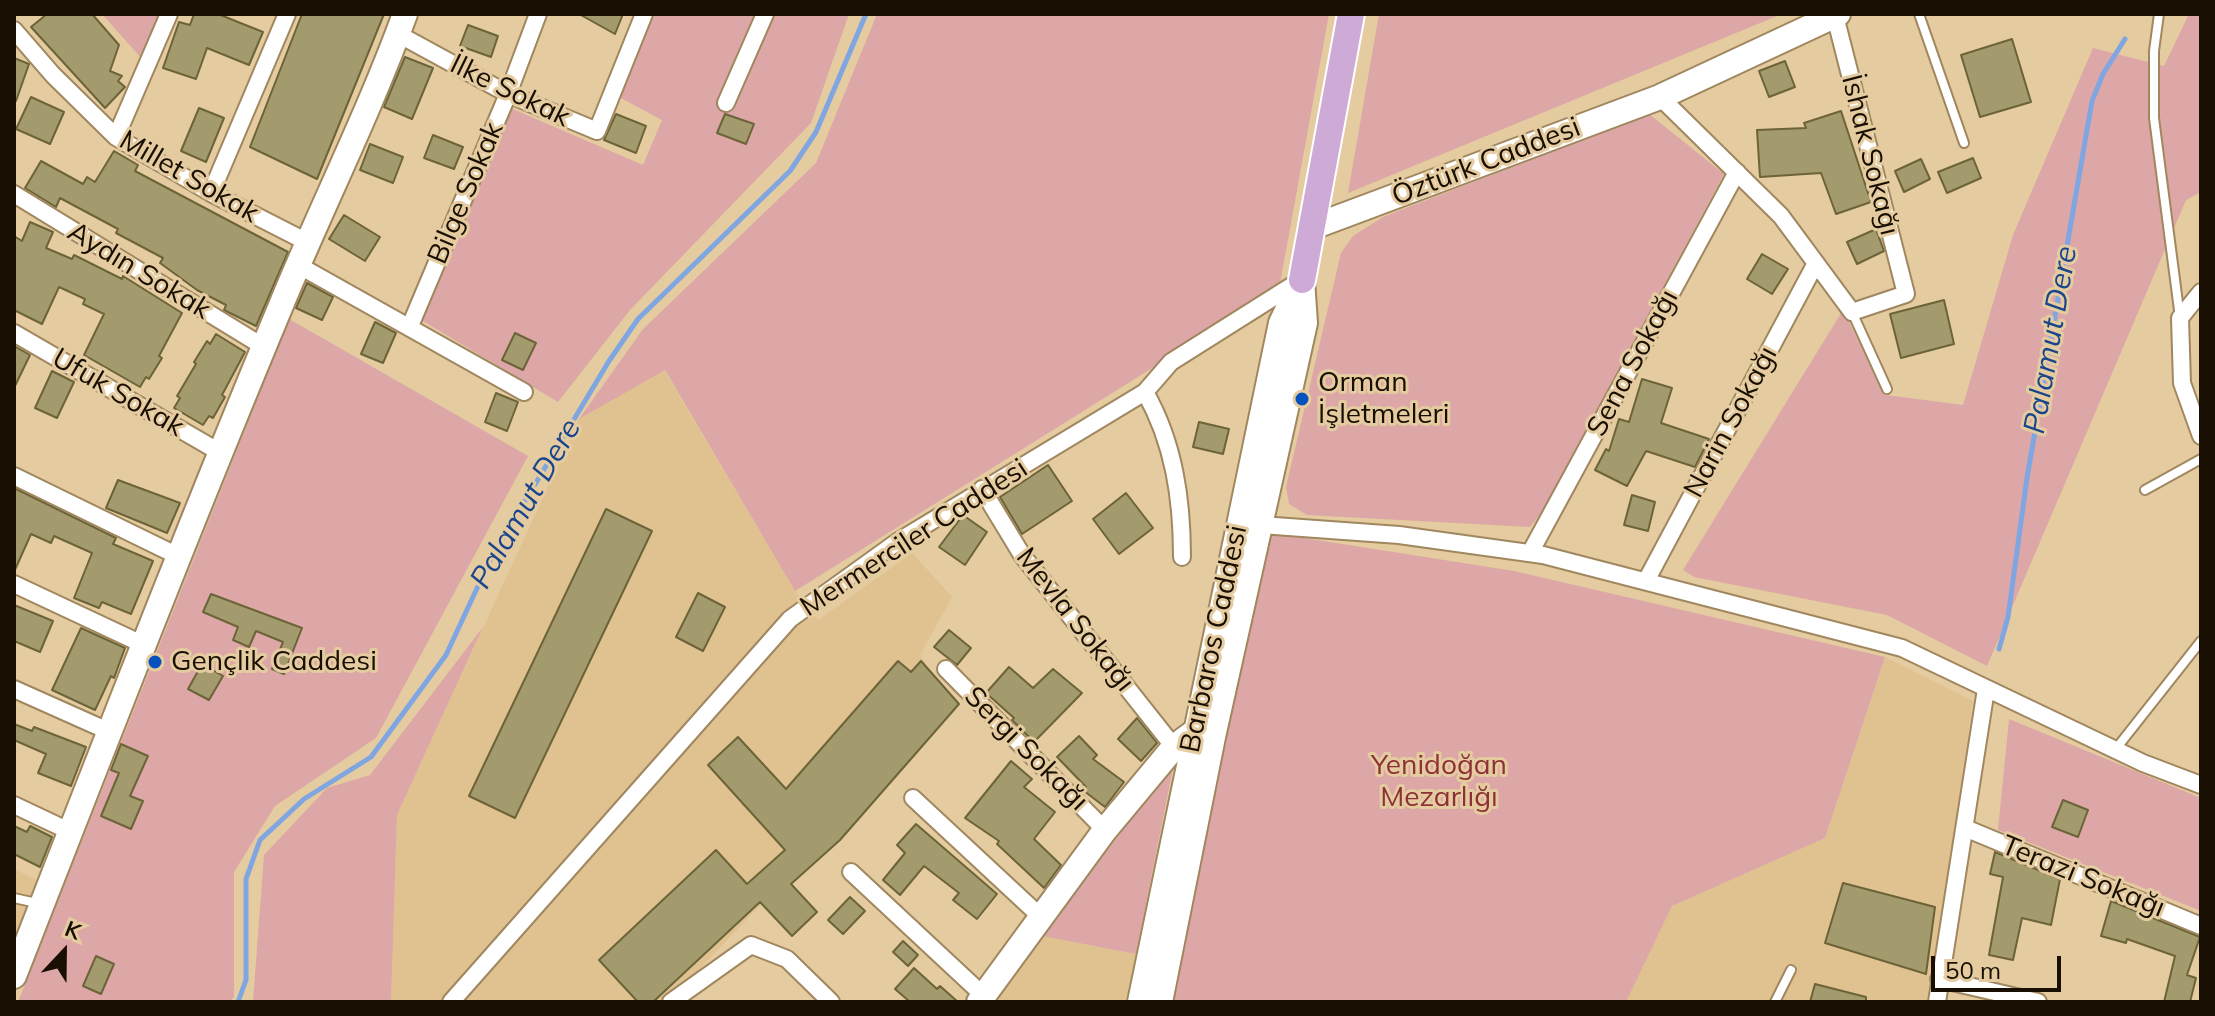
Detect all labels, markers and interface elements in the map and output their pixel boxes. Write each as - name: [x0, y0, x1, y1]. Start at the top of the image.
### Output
- street label: İlke Sokak: [444, 48, 576, 134]
- street label: İshak Sokağı: [1834, 71, 1906, 239]
- street label: Öztürk Caddesi: [1387, 111, 1585, 213]
- street label: Bilge Sokak: [421, 117, 511, 269]
- street label: Millet Sokak: [113, 124, 265, 230]
- street label: Aydın Sokak: [62, 215, 216, 327]
- water label: Palamut Dere: [2017, 243, 2085, 437]
- street label: Sena Sokağı: [1580, 284, 1686, 442]
- street label: Narin Sokağı: [1677, 341, 1785, 503]
- street label: Ufuk Sokak: [46, 342, 190, 444]
- place label: Orman İşletmeleri: [1318, 366, 1449, 432]
- marker: Orman İşletmeleri: [1293, 390, 1311, 408]
- water label: Palamut Dere: [463, 413, 589, 595]
- street label: Mermerciler Caddesi: [794, 452, 1034, 624]
- street label: Barbaros Caddesi: [1173, 522, 1255, 756]
- street label: Mevla Sokağı: [1009, 542, 1141, 698]
- place label: Gençlik Caddesi: [171, 645, 377, 679]
- marker: Gençlik Caddesi: [146, 653, 164, 671]
- street label: Sergi Sokağı: [957, 680, 1095, 818]
- park label: Yenidoğan Mezarlığı: [1371, 749, 1507, 815]
- street label: Terazi Sokağı: [1996, 829, 2170, 925]
- north arrow: [24, 912, 104, 992]
- text: K: [61, 914, 85, 945]
- scale bar: [1935, 940, 2065, 990]
- text: 50 m: [1945, 955, 2001, 985]

